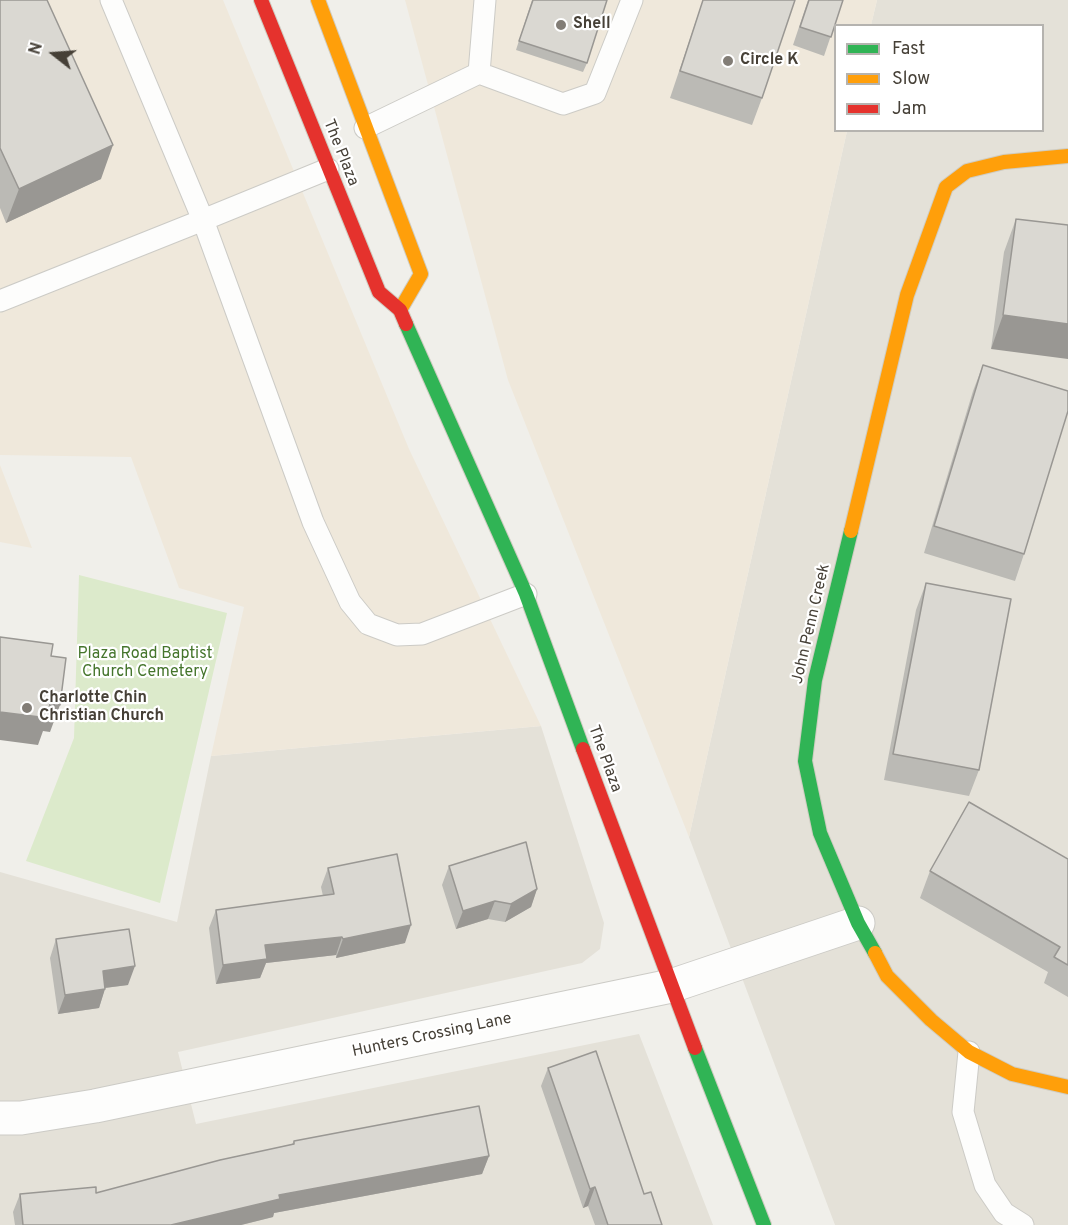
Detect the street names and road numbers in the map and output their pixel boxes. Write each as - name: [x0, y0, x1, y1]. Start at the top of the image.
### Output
- street label: The Plaza: [318, 117, 362, 189]
- street label: John Penn Creek: [789, 562, 835, 686]
- street label: The Plaza: [583, 723, 625, 795]
- street label: Hunters Crossing Lane: [351, 1010, 513, 1062]

